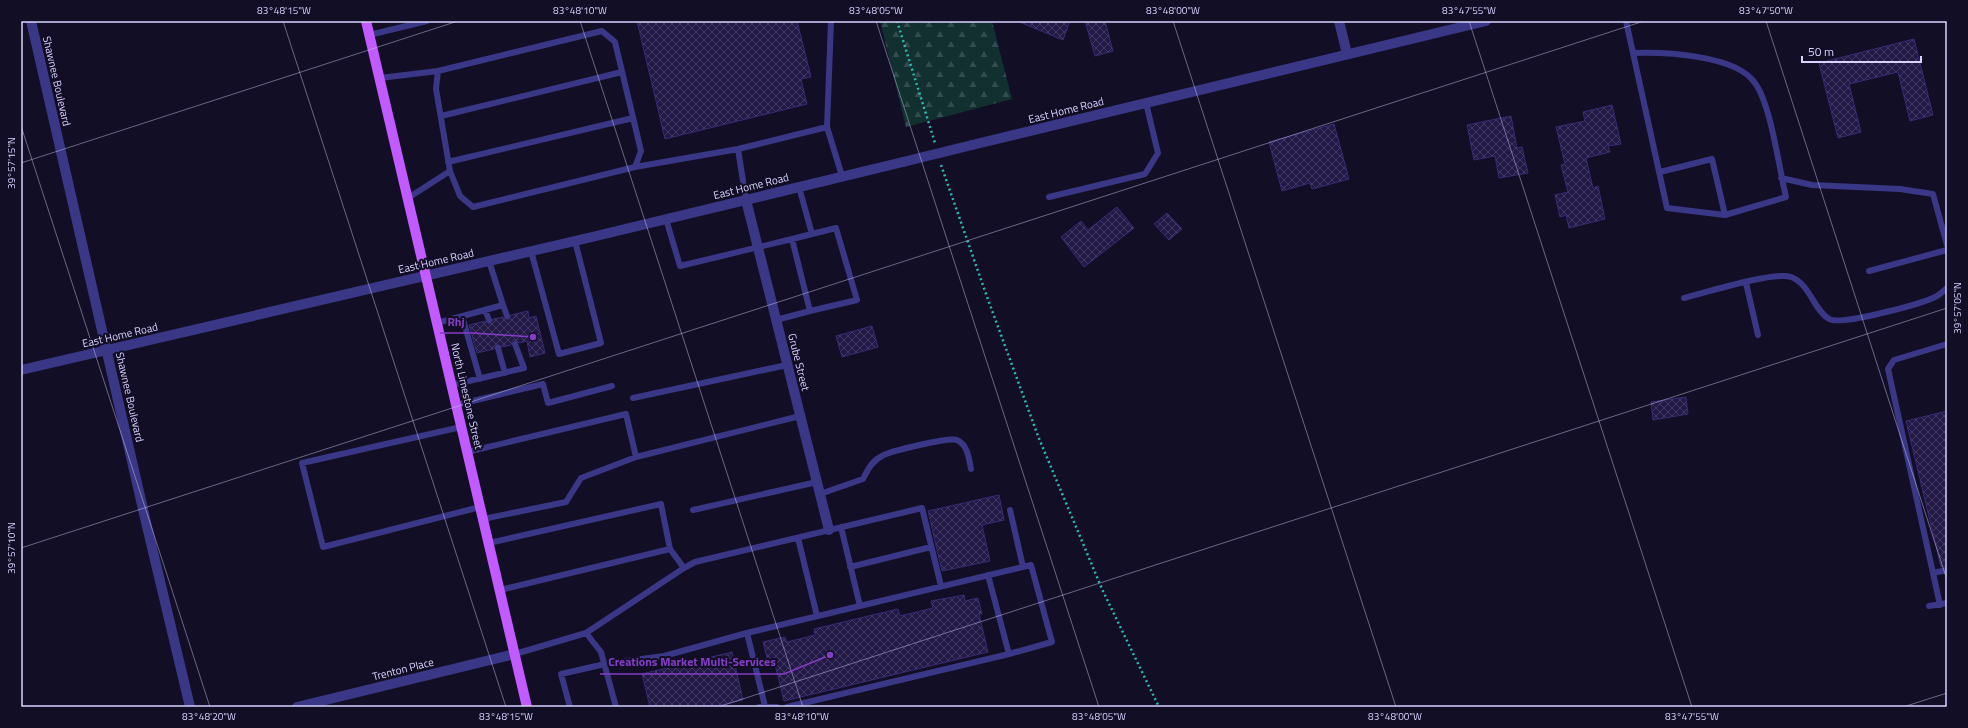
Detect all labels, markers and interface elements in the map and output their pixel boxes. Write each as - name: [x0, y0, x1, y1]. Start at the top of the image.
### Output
- text: 83°48'15"W: [257, 3, 311, 18]
- text: 83°48'10"W: [553, 3, 607, 18]
- text: 83°48'05"W: [849, 3, 903, 18]
- text: 83°48'00"W: [1146, 3, 1200, 18]
- text: 83°47'55"W: [1442, 3, 1496, 18]
- text: 83°47'50"W: [1739, 3, 1793, 18]
- street label: Shawnee Boulevard: [39, 34, 75, 128]
- scale bar: [1802, 38, 1921, 64]
- text: 50 m: [1808, 42, 1834, 61]
- street label: East Home Road: [1027, 93, 1106, 127]
- text: 39°57'15"N: [4, 137, 19, 189]
- street label: East Home Road: [712, 169, 791, 203]
- street label: East Home Road: [397, 244, 476, 277]
- text: 39°57'05"N: [1950, 282, 1965, 334]
- callout: Rhj: [440, 309, 473, 333]
- text: Rhj: [447, 312, 465, 331]
- street label: East Home Road: [81, 318, 160, 351]
- street label: Grube Street: [784, 332, 814, 392]
- street label: North Limestone Street: [447, 341, 487, 451]
- street label: Shawnee Boulevard: [112, 350, 148, 444]
- text: 39°57'10"N: [4, 522, 19, 574]
- callout: Creations Market Multi-Services: [600, 650, 784, 674]
- text: Creations Market Multi-Services: [608, 652, 776, 671]
- street label: Trenton Place: [371, 654, 436, 684]
- text: 83°48'20"W: [182, 709, 236, 724]
- text: 83°48'15"W: [479, 709, 533, 724]
- text: 83°48'10"W: [775, 709, 829, 724]
- text: 83°48'05"W: [1072, 709, 1126, 724]
- text: 83°48'00"W: [1368, 709, 1422, 724]
- text: 83°47'55"W: [1665, 709, 1719, 724]

